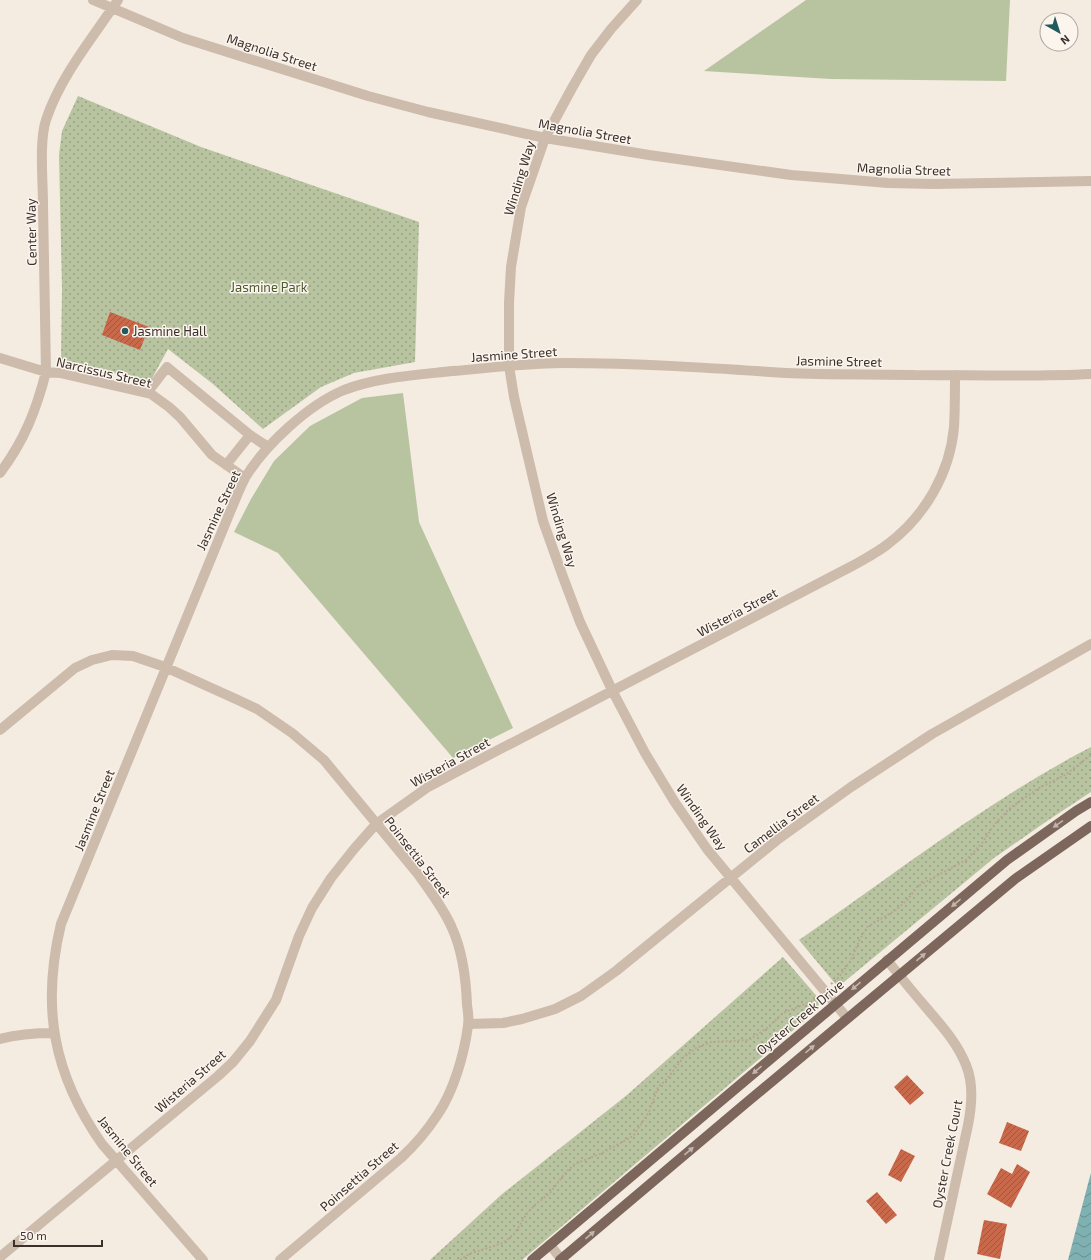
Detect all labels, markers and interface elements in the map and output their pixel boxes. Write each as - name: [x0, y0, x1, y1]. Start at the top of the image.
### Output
- north arrow: [1039, 12, 1079, 52]
- street label: Magnolia Street: [225, 30, 319, 74]
- text: N: [1058, 33, 1073, 48]
- street label: Magnolia Street: [537, 115, 633, 147]
- street label: Winding Way: [500, 138, 538, 217]
- street label: Magnolia Street: [857, 159, 951, 179]
- street label: Center Way: [22, 198, 40, 266]
- park label: Jasmine Park: [231, 279, 308, 295]
- place label: Jasmine Hall: [133, 323, 207, 339]
- marker: Jasmine Hall: [120, 326, 130, 336]
- street label: Jasmine Street: [470, 343, 558, 365]
- street label: Jasmine Street: [796, 352, 882, 370]
- street label: Narcissus Street: [55, 353, 153, 391]
- street label: Jasmine Street: [193, 467, 244, 553]
- street label: Winding Way: [543, 491, 581, 570]
- street label: Wisteria Street: [694, 584, 780, 640]
- street label: Wisteria Street: [407, 733, 493, 790]
- street label: Jasmine Street: [70, 767, 118, 853]
- street label: Winding Way: [673, 781, 731, 853]
- street label: Camellia Street: [740, 789, 822, 856]
- street label: Poinsettia Street: [381, 813, 455, 901]
- one-way arrow: [1053, 820, 1064, 828]
- one-way arrow: [950, 898, 961, 907]
- one-way arrow: [915, 952, 926, 961]
- street label: Oyster Creek Drive: [753, 976, 847, 1058]
- one-way arrow: [851, 982, 861, 991]
- one-way arrow: [805, 1044, 815, 1053]
- street label: Wisteria Street: [151, 1046, 229, 1116]
- one-way arrow: [751, 1066, 762, 1075]
- street label: Oyster Creek Court: [929, 1098, 965, 1210]
- street label: Jasmine Street: [95, 1112, 161, 1190]
- street label: Poinsettia Street: [317, 1138, 401, 1214]
- one-way arrow: [684, 1146, 694, 1155]
- scale bar: [14, 1222, 102, 1248]
- text: 50 m: [20, 1228, 47, 1242]
- one-way arrow: [585, 1230, 595, 1239]

